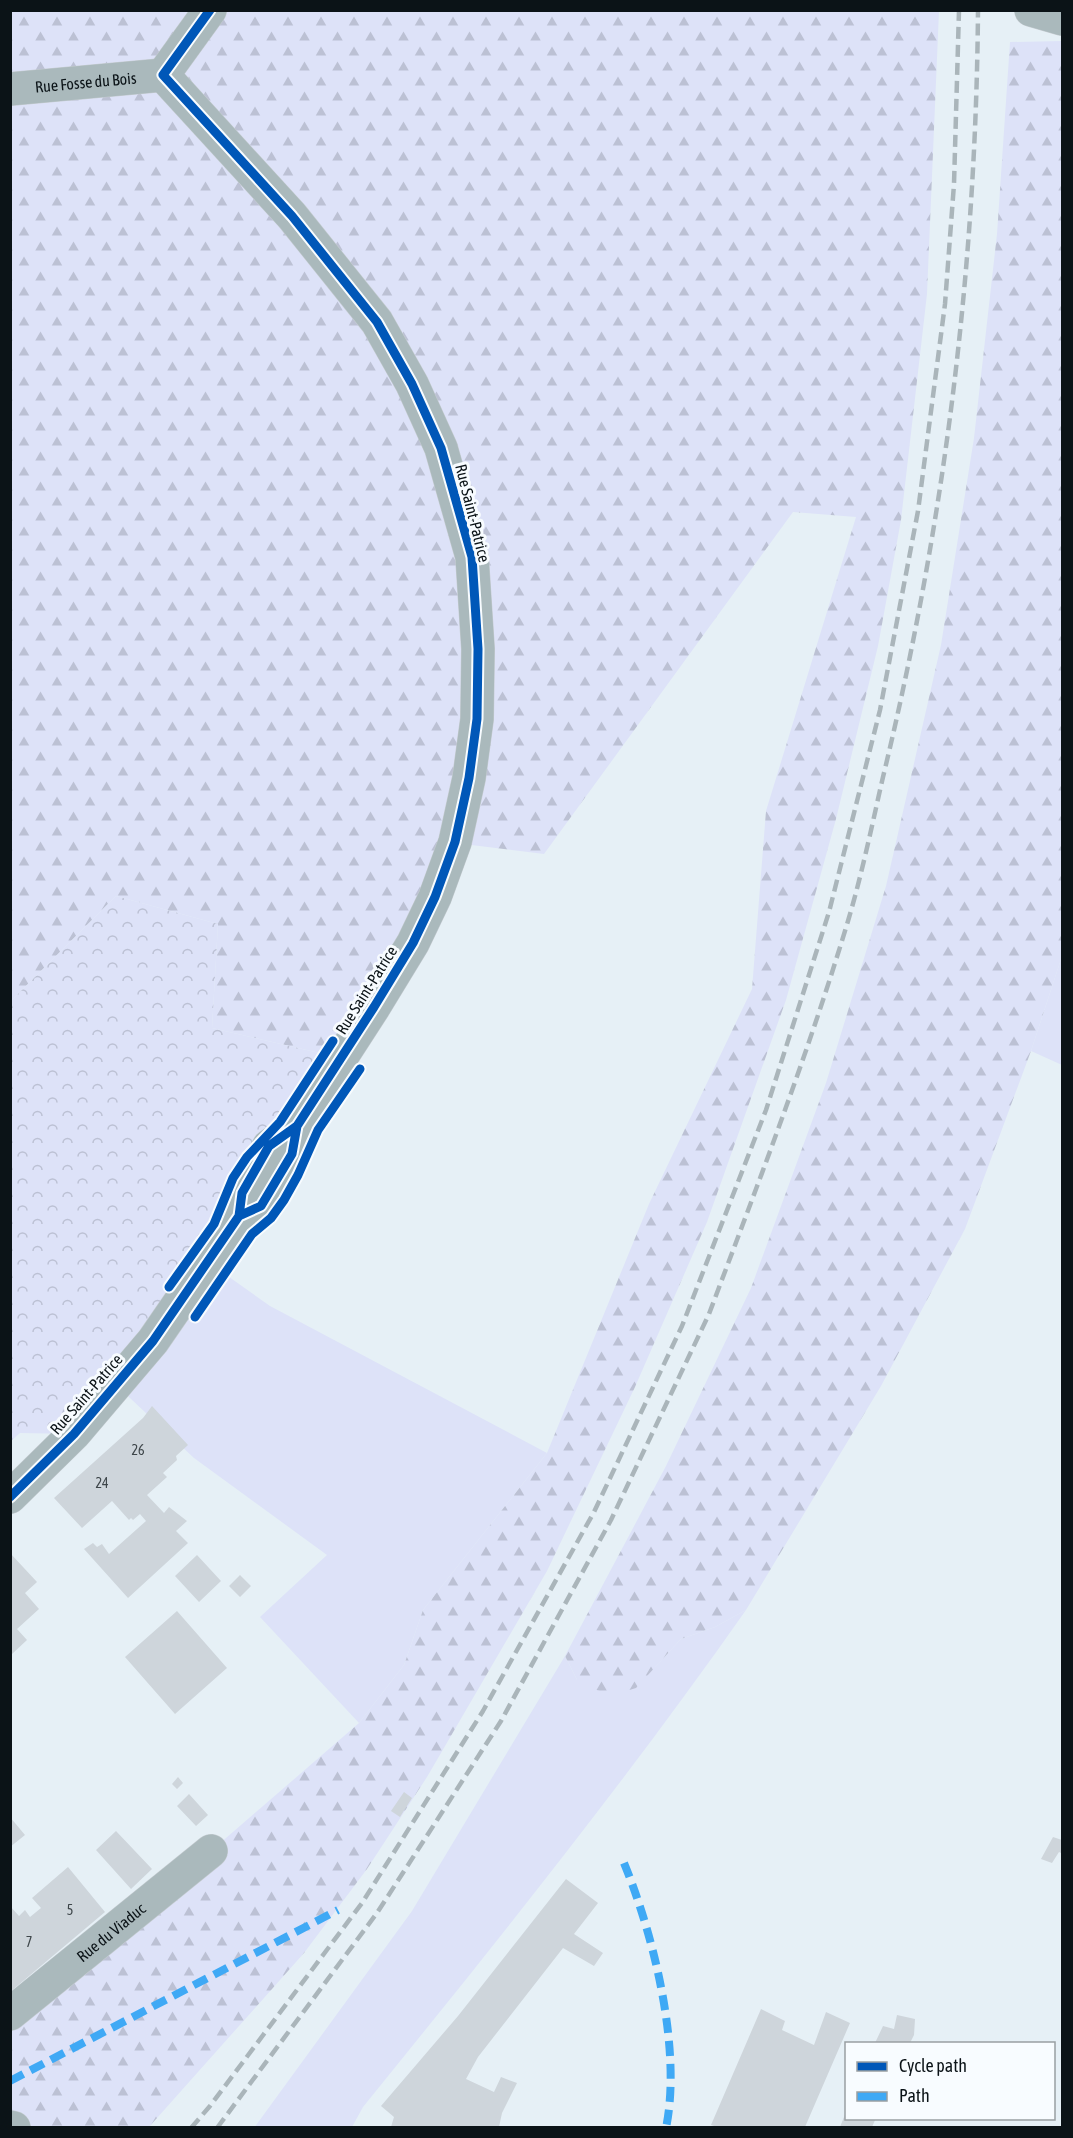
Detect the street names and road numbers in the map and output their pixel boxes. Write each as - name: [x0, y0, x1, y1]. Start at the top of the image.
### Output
- street label: Rue Fosse du Bois: [34, 68, 137, 96]
- street label: Rue Saint-Patrice: [452, 462, 494, 564]
- street label: Rue Saint-Patrice: [332, 943, 400, 1037]
- street label: Rue Saint-Patrice: [46, 1350, 126, 1438]
- street label: Rue du Viaduc: [73, 1899, 149, 1965]

